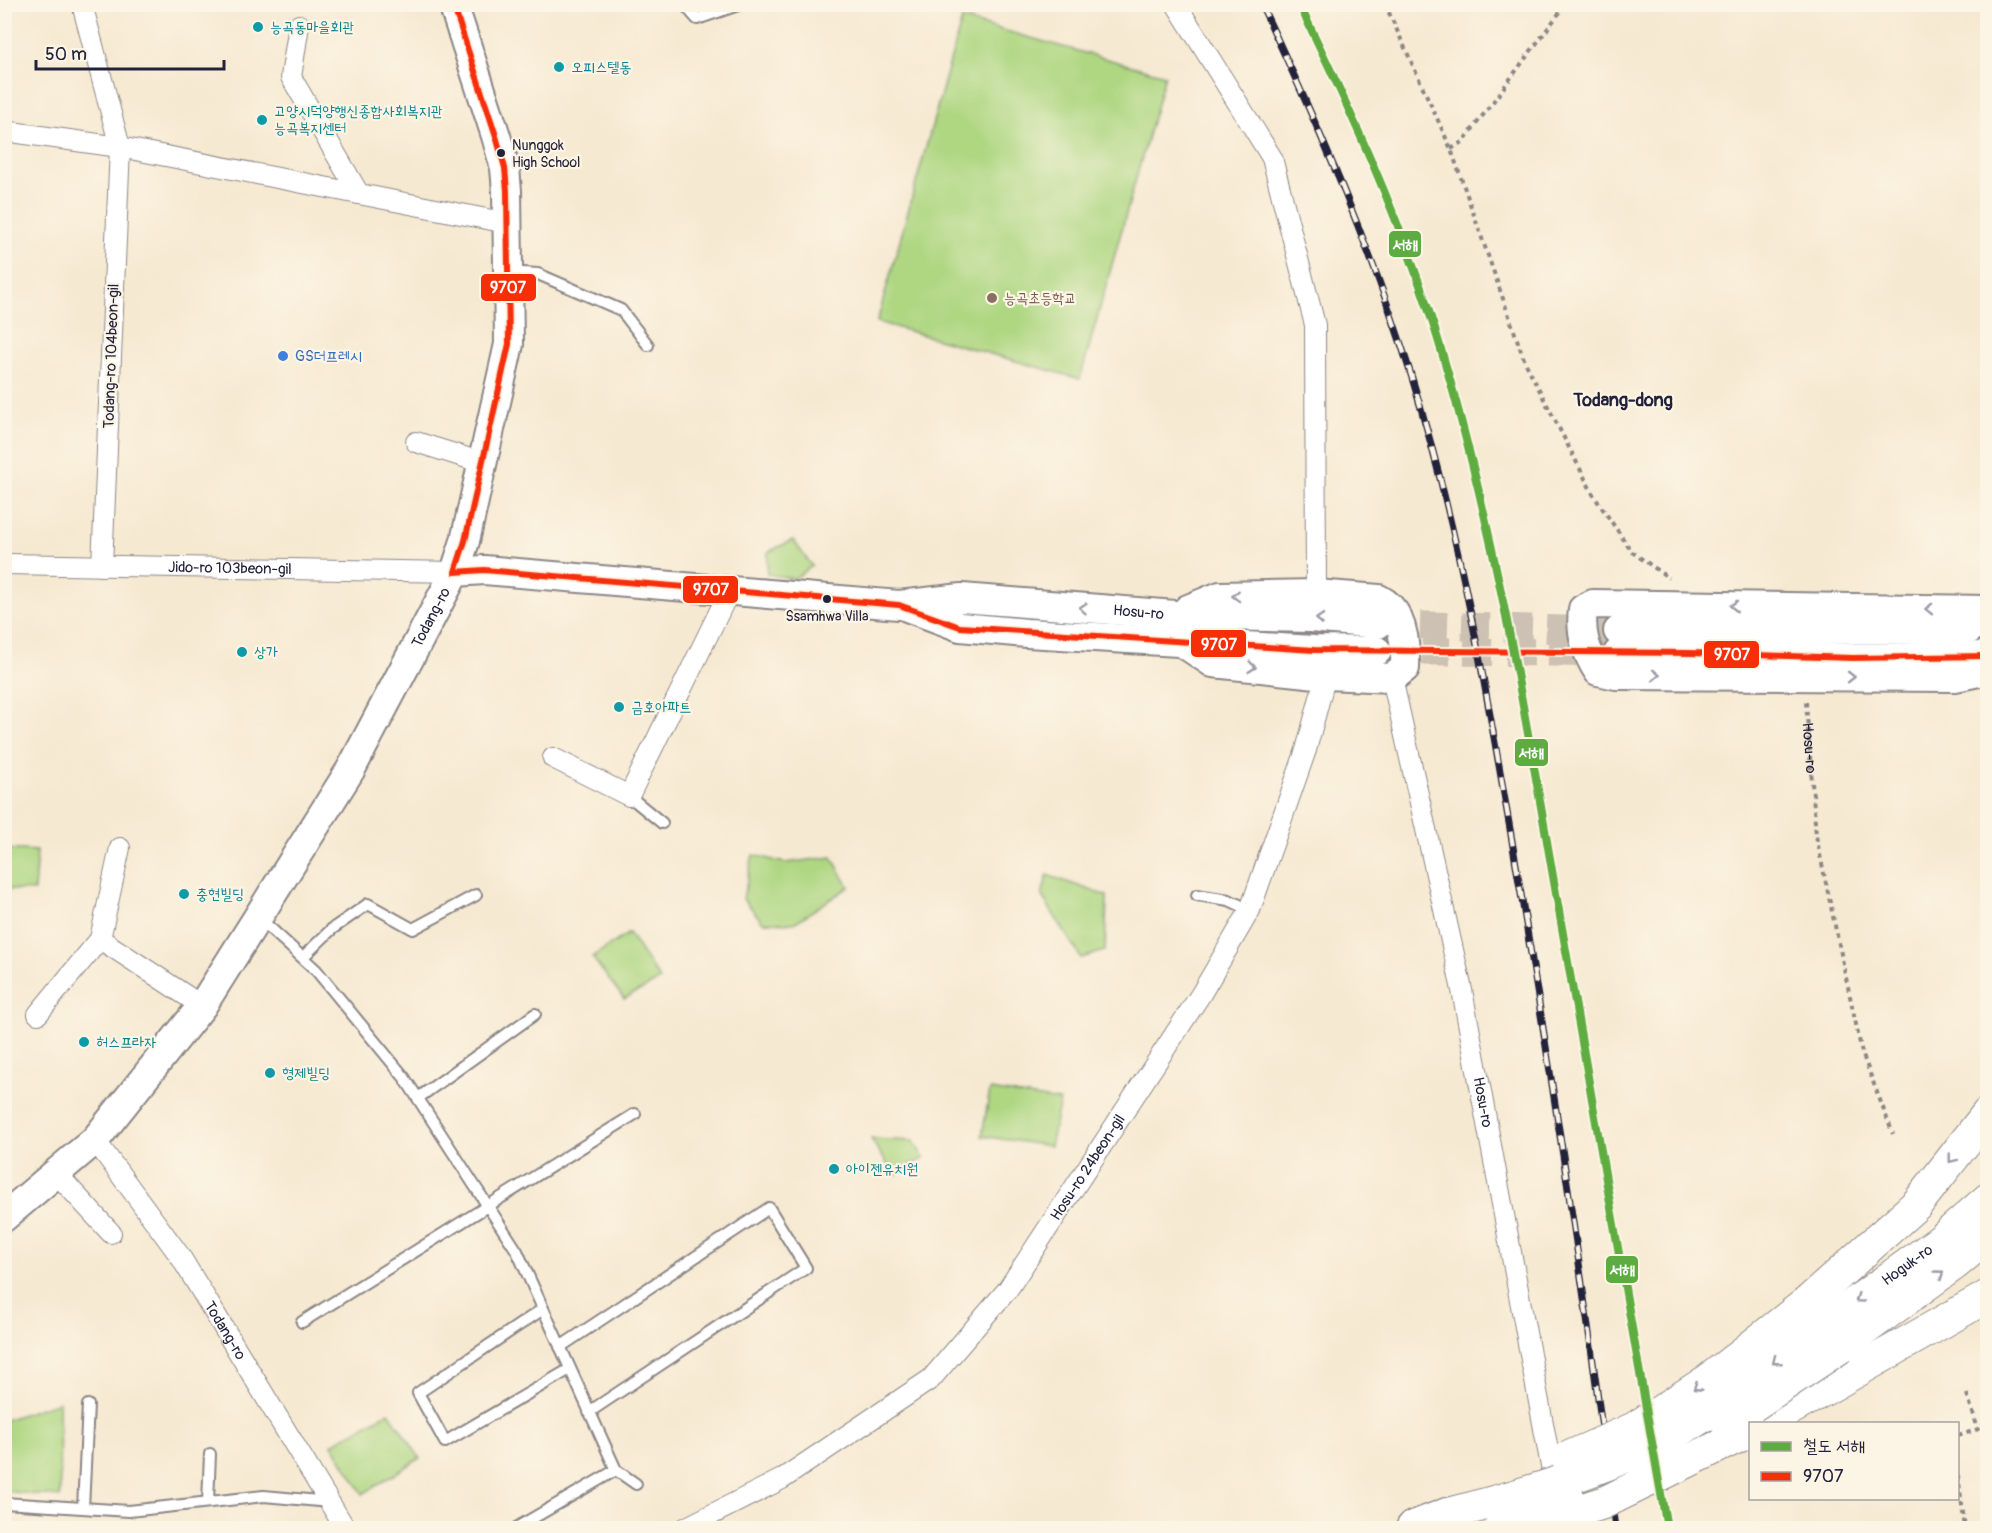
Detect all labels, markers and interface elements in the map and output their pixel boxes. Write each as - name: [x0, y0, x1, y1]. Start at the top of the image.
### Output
- place label: 능곡동마을회관: [270, 18, 355, 37]
- marker: 능곡동마을회관: [251, 20, 265, 34]
- scale bar: [36, 33, 224, 71]
- text: 50 m: [45, 43, 87, 66]
- place label: 오피스텔동: [571, 58, 631, 77]
- marker: 오피스텔동: [552, 60, 566, 74]
- place label: 고양시덕양행신종합사회복지관 능곡복지센터: [274, 102, 443, 138]
- marker: 고양시덕양행신종합사회복지관 능곡복지센터: [255, 113, 269, 127]
- place label: Nunggok High School: [512, 137, 580, 171]
- marker: Nunggok High School: [495, 147, 507, 159]
- line badge: 서해: [1388, 230, 1422, 258]
- text: 서해: [1392, 235, 1418, 255]
- line badge: 9707: [480, 273, 537, 302]
- text: 9707: [490, 278, 527, 298]
- street label: Todang-ro 104beon-gil: [99, 283, 124, 429]
- place label: 능곡초등학교: [1004, 289, 1076, 308]
- marker: 능곡초등학교: [985, 291, 999, 305]
- place label: GS더프레시: [295, 347, 362, 366]
- marker: GS더프레시: [276, 349, 290, 363]
- district label: Todang-dong: [1572, 389, 1673, 412]
- street label: Jido-ro 103beon-gil: [168, 558, 292, 579]
- line badge: 9707: [682, 575, 739, 604]
- text: 9707: [693, 580, 730, 600]
- street label: Todang-ro: [408, 584, 455, 651]
- one-way arrow: [1231, 590, 1240, 602]
- marker: Ssamhwa Villa: [821, 593, 833, 605]
- one-way arrow: [1730, 600, 1739, 612]
- one-way arrow: [1079, 601, 1088, 614]
- street label: Hosu-ro: [1112, 601, 1165, 624]
- one-way arrow: [1925, 603, 1934, 616]
- place label: Ssamhwa Villa: [786, 608, 868, 625]
- one-way arrow: [1316, 613, 1325, 626]
- line badge: 9707: [1190, 629, 1247, 658]
- text: 9707: [1201, 635, 1238, 655]
- line badge: 9707: [1703, 640, 1760, 669]
- place label: 상가: [254, 643, 278, 662]
- marker: 상가: [235, 645, 249, 659]
- text: 9707: [1714, 645, 1751, 665]
- one-way arrow: [1248, 660, 1257, 673]
- one-way arrow: [1651, 669, 1660, 681]
- one-way arrow: [1846, 671, 1855, 683]
- place label: 금호아파트: [631, 698, 691, 717]
- marker: 금호아파트: [612, 700, 626, 714]
- street label: Hosu-ro: [1798, 722, 1820, 774]
- line badge: 서해: [1514, 738, 1549, 767]
- text: 서해: [1518, 743, 1544, 763]
- place label: 충현빌딩: [196, 885, 244, 904]
- marker: 충현빌딩: [177, 887, 191, 901]
- place label: 허스프라자: [96, 1033, 156, 1052]
- marker: 허스프라자: [77, 1035, 91, 1049]
- place label: 형제빌딩: [282, 1064, 330, 1083]
- marker: 형제빌딩: [263, 1066, 277, 1080]
- street label: Hosu-ro: [1468, 1076, 1497, 1129]
- street label: Hosu-ro 24beon-gil: [1046, 1111, 1130, 1224]
- one-way arrow: [1948, 1153, 1959, 1164]
- place label: 아이젠유치원: [846, 1160, 918, 1179]
- marker: 아이젠유치원: [827, 1162, 841, 1176]
- street label: Hoguk-ro: [1878, 1240, 1937, 1290]
- line badge: 서해: [1605, 1255, 1639, 1284]
- text: 서해: [1609, 1260, 1635, 1280]
- one-way arrow: [1934, 1271, 1945, 1282]
- one-way arrow: [1854, 1292, 1865, 1303]
- street label: Todang-ro: [200, 1298, 250, 1364]
- one-way arrow: [1772, 1354, 1783, 1365]
- one-way arrow: [1693, 1380, 1704, 1391]
- legend: [1749, 1422, 1959, 1500]
- text: 철도 서해: [1803, 1435, 1865, 1458]
- text: 9707: [1803, 1465, 1844, 1488]

